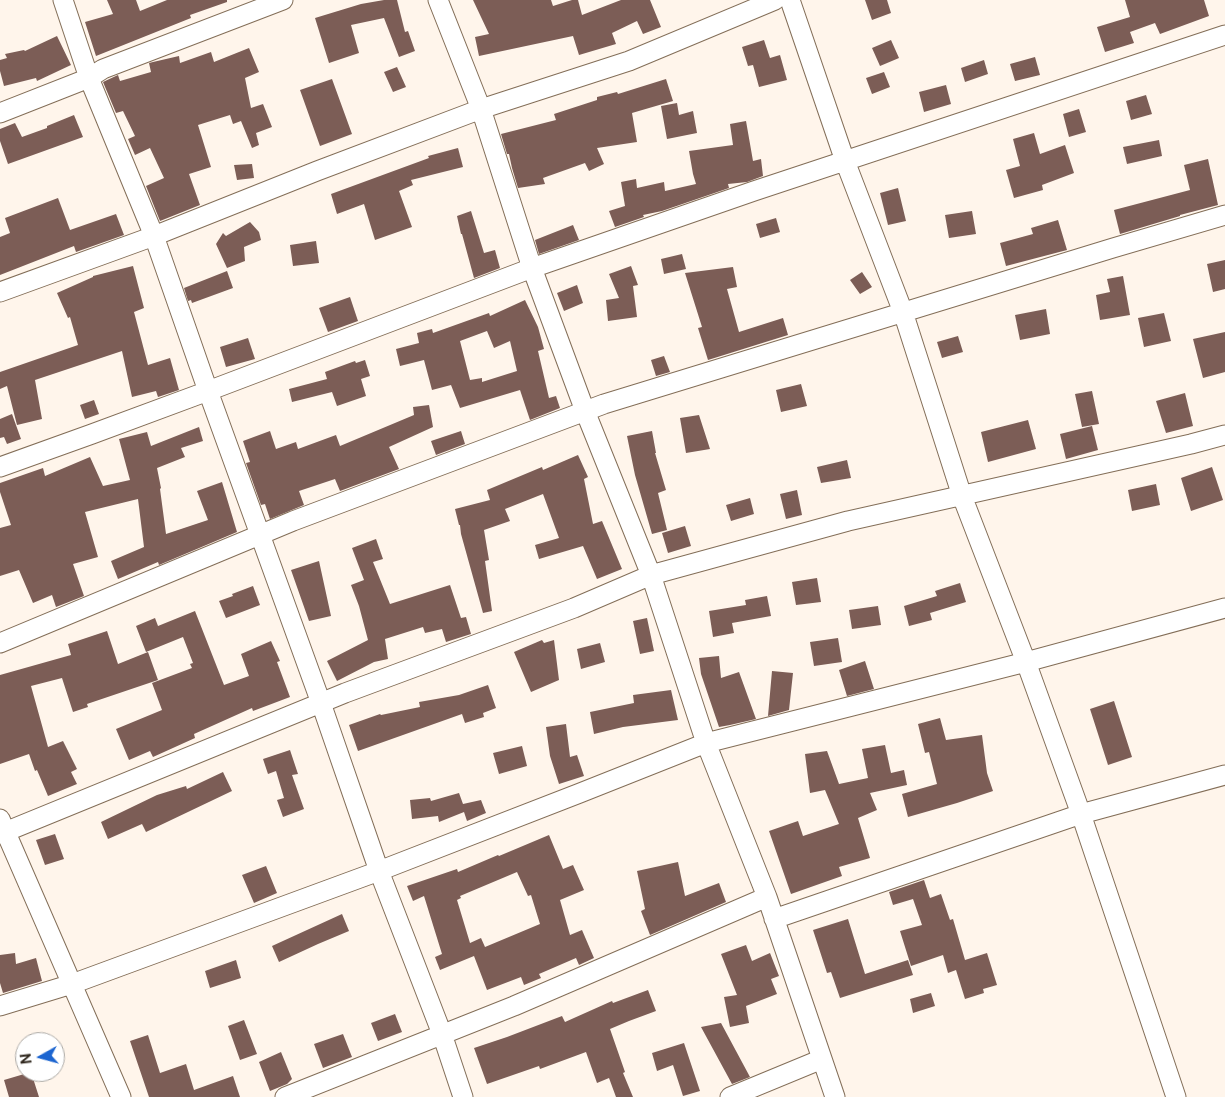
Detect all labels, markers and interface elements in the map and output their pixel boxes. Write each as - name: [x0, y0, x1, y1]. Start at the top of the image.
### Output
- north arrow: [15, 1032, 65, 1082]
- text: N: [17, 1052, 35, 1065]

